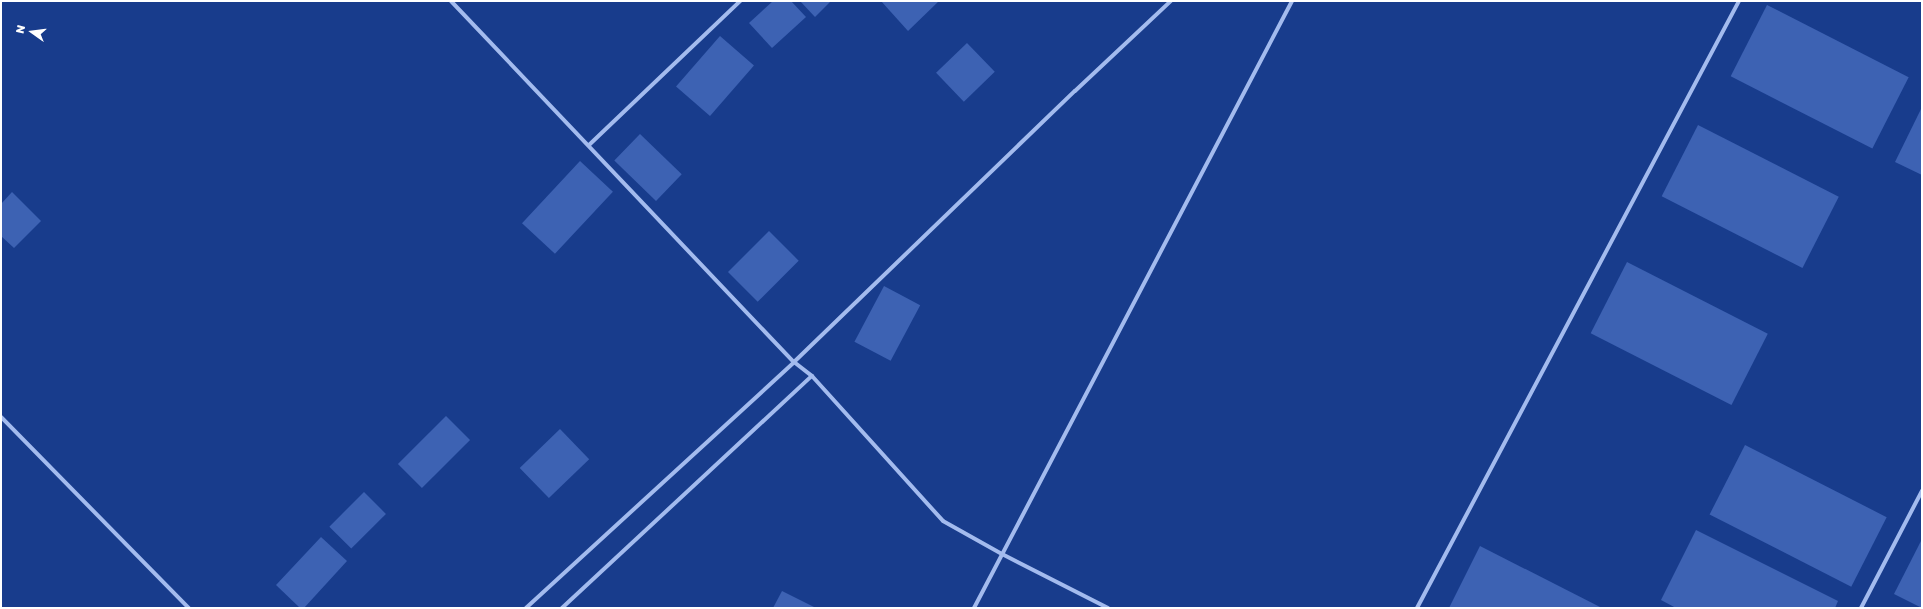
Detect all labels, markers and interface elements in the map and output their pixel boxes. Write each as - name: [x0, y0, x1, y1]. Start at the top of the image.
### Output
- north arrow: [12, 12, 52, 52]
- text: N: [13, 23, 27, 35]

